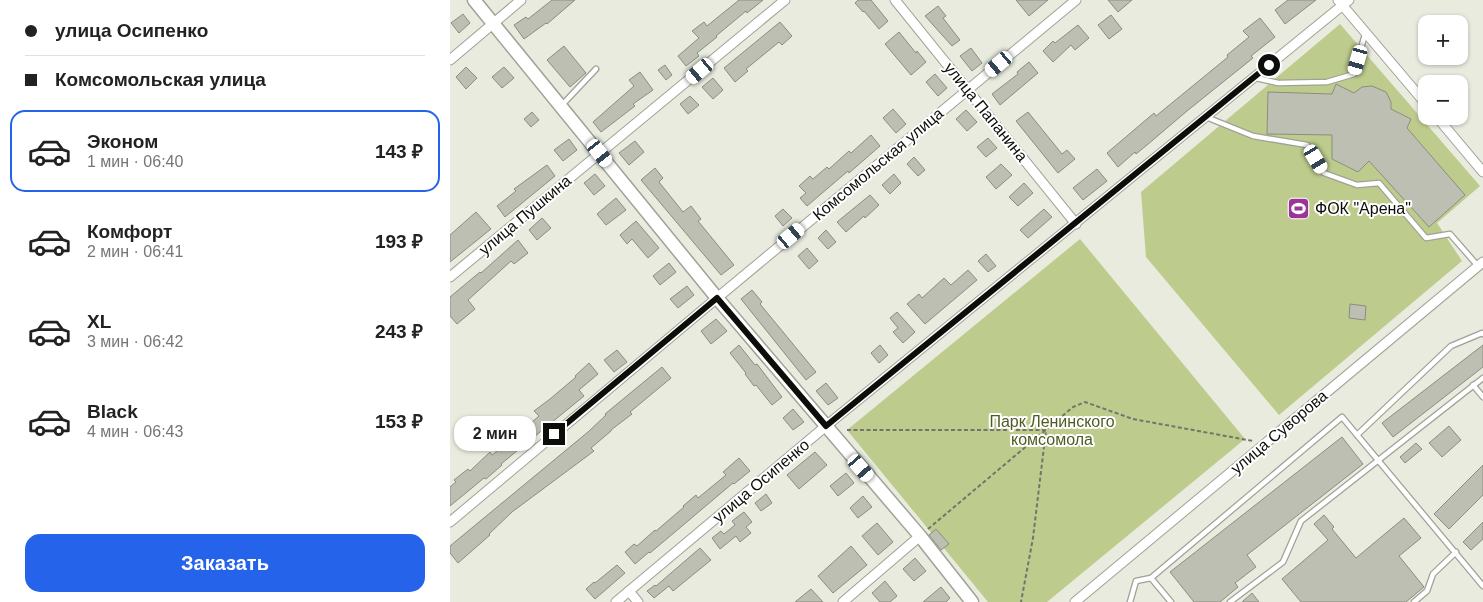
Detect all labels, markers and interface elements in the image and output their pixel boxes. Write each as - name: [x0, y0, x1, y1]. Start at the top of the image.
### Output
- map controls: [1418, 15, 1468, 125]
- button: +: [1418, 15, 1468, 65]
- text: улица Осипенко: [55, 20, 208, 41]
- car: [1346, 44, 1369, 76]
- car: [982, 49, 1015, 79]
- route start: [1258, 54, 1280, 76]
- car: [683, 56, 716, 86]
- street label: улица Папанина: [941, 59, 1031, 165]
- text: Комсомольская улица: [55, 69, 266, 90]
- button: −: [1418, 75, 1468, 125]
- street label: Комсомольская улица: [809, 104, 947, 223]
- icon: car: [27, 129, 72, 174]
- text: Эконом: [87, 131, 158, 152]
- car: [584, 137, 615, 169]
- text: 143 ₽: [375, 141, 423, 162]
- car: [1301, 142, 1330, 176]
- text: 1 мин · 06:40: [87, 153, 183, 170]
- street label: улица Пушкина: [476, 172, 574, 258]
- sports icon: ФОК "Арена": [1287, 196, 1311, 220]
- place label: ФОК "Арена": [1315, 200, 1411, 217]
- icon: car: [27, 219, 72, 264]
- text: Комфорт: [87, 221, 172, 242]
- car: [774, 221, 807, 251]
- text: 193 ₽: [375, 231, 423, 252]
- text: 2 мин · 06:41: [87, 243, 183, 260]
- icon: car: [27, 309, 72, 354]
- text: XL: [87, 311, 111, 332]
- text: 243 ₽: [375, 321, 423, 342]
- text: 3 мин · 06:42: [87, 333, 183, 350]
- street label: улица Суворова: [1227, 387, 1331, 477]
- icon: car: [27, 399, 72, 444]
- text: Black: [87, 401, 138, 422]
- text: 153 ₽: [375, 411, 423, 432]
- park label: Парк Ленинского комсомола: [989, 413, 1115, 448]
- callout: 2 мин: [454, 416, 536, 452]
- text: 4 мин · 06:43: [87, 423, 183, 440]
- route end: [543, 423, 565, 445]
- text: 2 мин: [473, 425, 517, 442]
- street label: улица Осипенко: [709, 436, 813, 526]
- car: [845, 452, 876, 484]
- button: Заказать: [25, 534, 425, 592]

